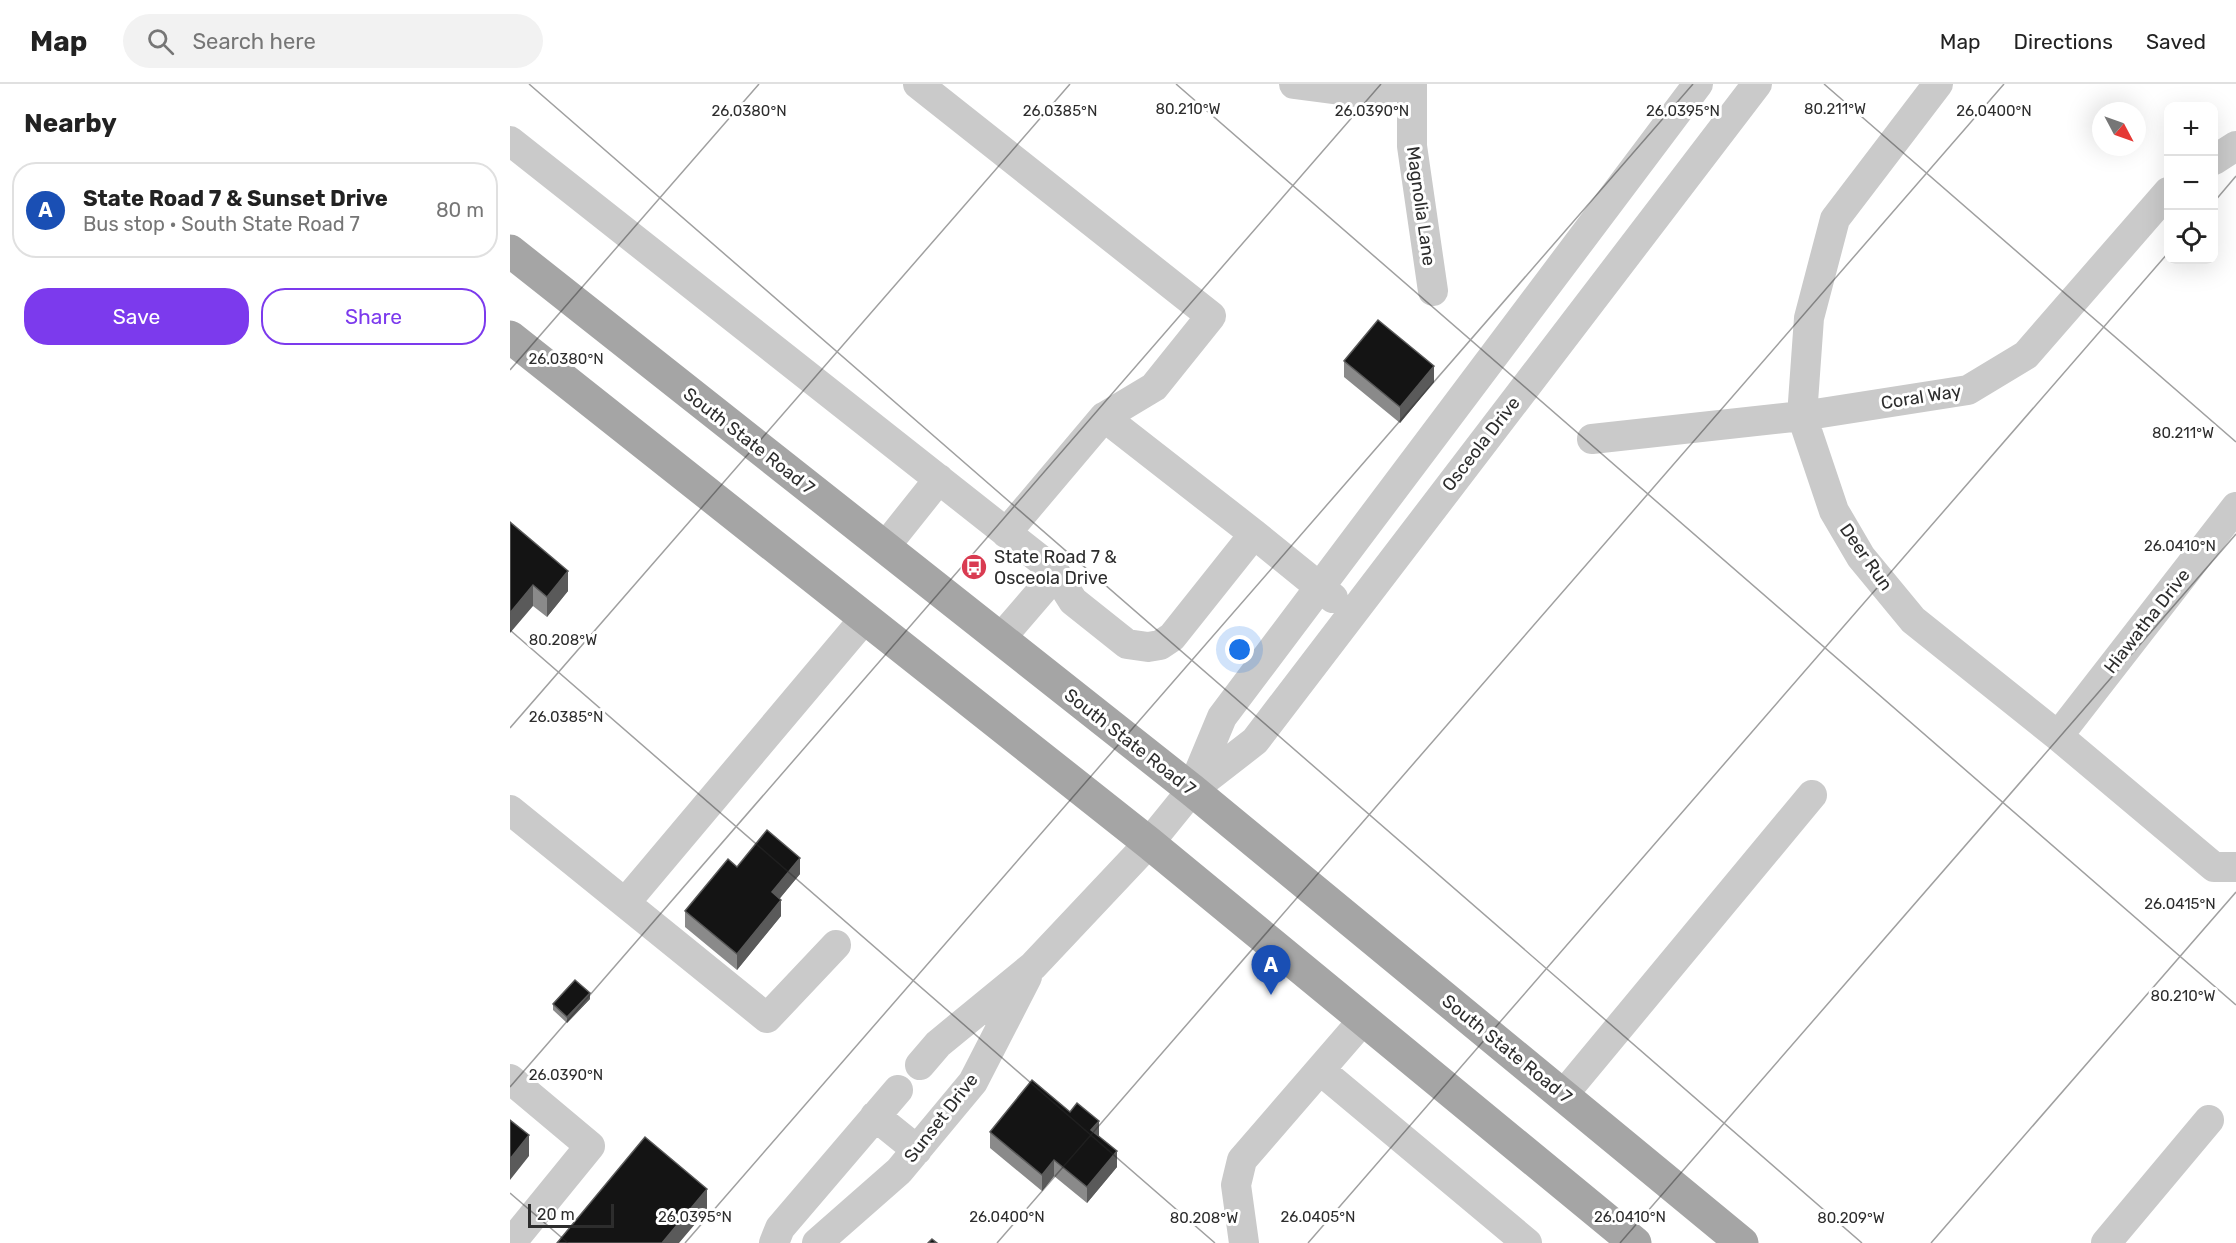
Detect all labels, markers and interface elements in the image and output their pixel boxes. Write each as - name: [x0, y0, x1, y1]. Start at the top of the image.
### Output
- search box: [123, 14, 543, 68]
- text: Map: [30, 25, 87, 58]
- icon: search: [144, 25, 177, 58]
- text: Search here: [192, 28, 316, 55]
- text: Map: [1940, 29, 1981, 54]
- text: Directions: [2014, 29, 2113, 54]
- text: Saved: [2146, 29, 2206, 54]
- text: 80.210°W: [1155, 100, 1221, 118]
- text: 80.211°W: [1804, 100, 1866, 118]
- text: 26.0380°N: [711, 102, 787, 120]
- text: 26.0385°N: [1023, 102, 1097, 120]
- text: 26.0390°N: [1335, 102, 1409, 120]
- text: 26.0395°N: [1646, 102, 1720, 120]
- text: 26.0400°N: [1956, 102, 2032, 120]
- north arrow: [2092, 102, 2146, 156]
- map controls: [2164, 102, 2218, 264]
- button: +: [2164, 102, 2218, 156]
- text: Nearby: [24, 108, 117, 139]
- street label: Magnolia Lane: [1402, 145, 1440, 267]
- button: −: [2164, 156, 2218, 210]
- text: State Road 7 & Sunset Drive: [83, 185, 388, 212]
- text: A: [38, 198, 53, 222]
- text: 80 m: [436, 198, 484, 222]
- button: locate: [2164, 210, 2218, 264]
- text: Bus stop · South State Road 7: [83, 212, 360, 236]
- button: Save: [24, 288, 249, 345]
- button: Share: [261, 288, 486, 345]
- text: 26.0380°N: [528, 350, 604, 368]
- street label: Coral Way: [1879, 380, 1963, 414]
- street label: South State Road 7: [679, 383, 819, 499]
- street label: Osceola Drive: [1437, 392, 1525, 496]
- text: 80.211°W: [2152, 424, 2214, 442]
- street label: Deer Run: [1835, 519, 1897, 595]
- text: 26.0410°N: [2144, 537, 2216, 555]
- place label: State Road 7 & Osceola Drive: [994, 546, 1117, 589]
- bus stop icon: State Road 7 & Osceola Drive: [959, 552, 989, 582]
- street label: Hiawatha Drive: [2099, 564, 2195, 678]
- text: 80.208°W: [529, 631, 597, 649]
- your location: [1225, 635, 1254, 664]
- street label: South State Road 7: [1060, 684, 1200, 800]
- text: 26.0385°N: [529, 708, 603, 726]
- text: 26.0415°N: [2144, 895, 2216, 913]
- pin: A: [1252, 946, 1290, 995]
- text: 80.210°W: [2150, 987, 2216, 1005]
- street label: South State Road 7: [1438, 990, 1576, 1108]
- text: 26.0390°N: [529, 1066, 603, 1084]
- street label: Sunset Drive: [899, 1069, 983, 1167]
- scale bar: [528, 1201, 614, 1228]
- text: 20 m: [537, 1205, 575, 1224]
- text: 26.0395°N: [658, 1208, 732, 1226]
- text: 26.0400°N: [969, 1208, 1045, 1226]
- text: 26.0405°N: [1281, 1208, 1355, 1226]
- text: 26.0410°N: [1594, 1208, 1666, 1226]
- text: 80.208°W: [1170, 1209, 1238, 1227]
- text: 80.209°W: [1817, 1209, 1885, 1227]

